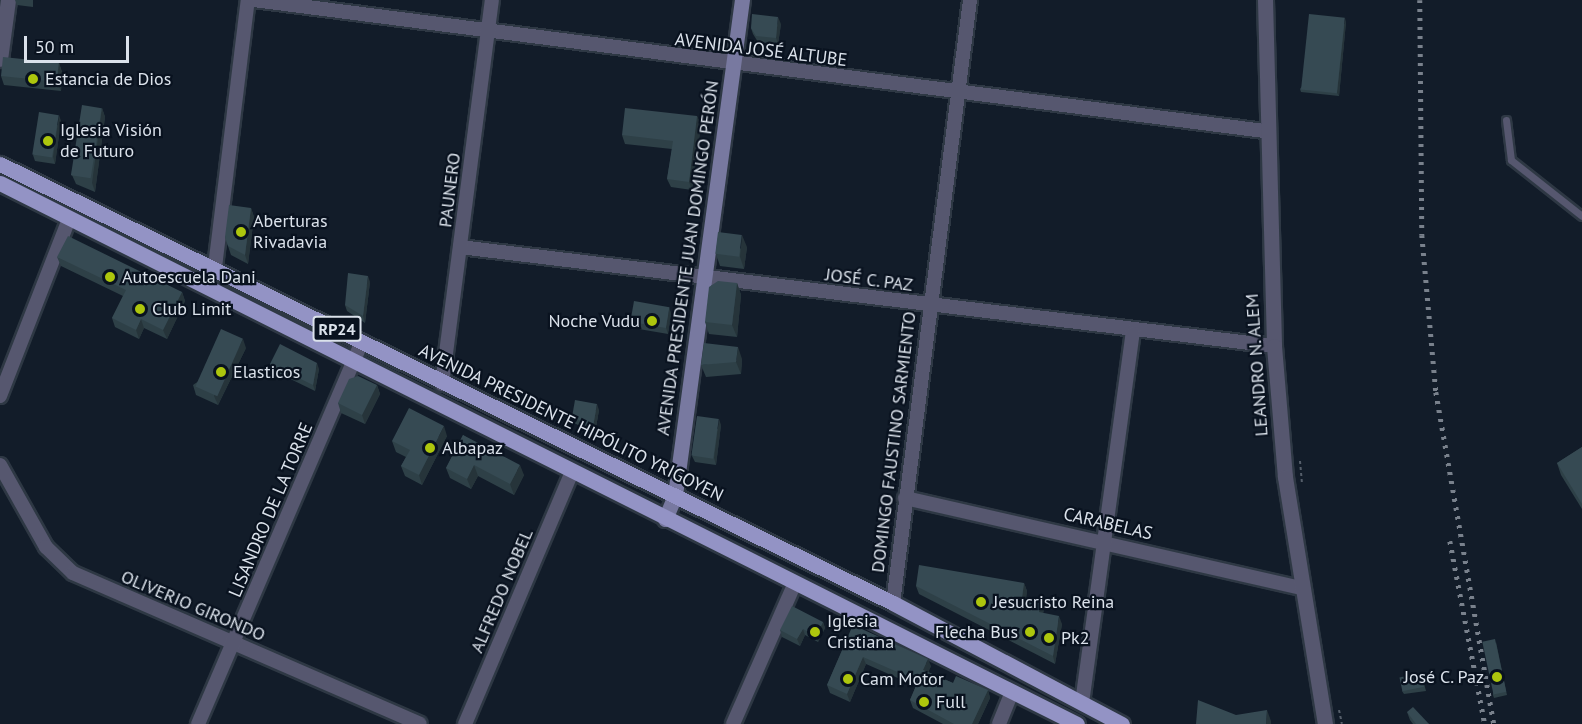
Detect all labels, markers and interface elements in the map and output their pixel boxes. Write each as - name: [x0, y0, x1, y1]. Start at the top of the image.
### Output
- scale bar: [27, 24, 132, 62]
- street label: AVENIDA JOSÉ ALTUBE: [673, 29, 849, 71]
- text: 50 m: [35, 35, 74, 58]
- place label: Estancia de Dios: [45, 68, 171, 90]
- marker: Estancia de Dios: [26, 72, 40, 86]
- street label: AVENIDA PRESIDENTE JUAN DOMINGO PERÓN: [652, 79, 724, 437]
- place label: Iglesia Visión de Futuro: [60, 120, 162, 162]
- marker: Iglesia Visión de Futuro: [41, 134, 55, 148]
- street label: PAUNERO: [435, 151, 465, 229]
- place label: Aberturas Rivadavia: [253, 211, 327, 254]
- marker: Aberturas Rivadavia: [234, 225, 248, 239]
- street label: JOSÉ C. PAZ: [823, 264, 915, 296]
- place label: Autoescuela Dani: [122, 266, 256, 288]
- marker: Autoescuela Dani: [103, 270, 117, 284]
- street label: LEANDRO N. ALEM: [1241, 292, 1273, 438]
- place label: Club Limit: [152, 298, 231, 320]
- marker: Club Limit: [133, 302, 147, 316]
- place label: Noche Vudu: [548, 310, 640, 332]
- street label: DOMINGO FAUSTINO SARMIENTO: [867, 310, 921, 574]
- marker: Noche Vudu: [645, 314, 659, 328]
- road number: RP24: [312, 316, 362, 342]
- street label: AVENIDA PRESIDENTE HIPÓLITO YRIGOYEN: [415, 339, 727, 507]
- place label: Elasticos: [233, 361, 300, 383]
- marker: Elasticos: [214, 365, 228, 379]
- street label: LISANDRO DE LA TORRE: [224, 419, 318, 601]
- place label: Albapaz: [442, 437, 503, 459]
- marker: Albapaz: [423, 441, 437, 455]
- street label: CARABELAS: [1061, 503, 1155, 545]
- street label: ALFREDO NOBEL: [466, 526, 538, 656]
- street label: OLIVERIO GIRONDO: [118, 566, 268, 646]
- place label: Jesucristo Reina: [993, 591, 1114, 613]
- marker: Jesucristo Reina: [974, 595, 988, 609]
- place label: Iglesia Cristiana: [827, 611, 894, 654]
- place label: Flecha Bus: [935, 621, 1018, 643]
- marker: Iglesia Cristiana: [808, 625, 822, 639]
- marker: Flecha Bus: [1023, 625, 1037, 639]
- place label: Pk2: [1061, 627, 1089, 649]
- marker: Pk2: [1042, 631, 1056, 645]
- place label: José C. Paz: [1402, 666, 1484, 688]
- place label: Cam Motor: [860, 668, 944, 690]
- marker: José C. Paz: [1488, 668, 1506, 686]
- marker: Cam Motor: [841, 672, 855, 686]
- place label: Full: [936, 691, 966, 713]
- marker: Full: [917, 695, 931, 709]

